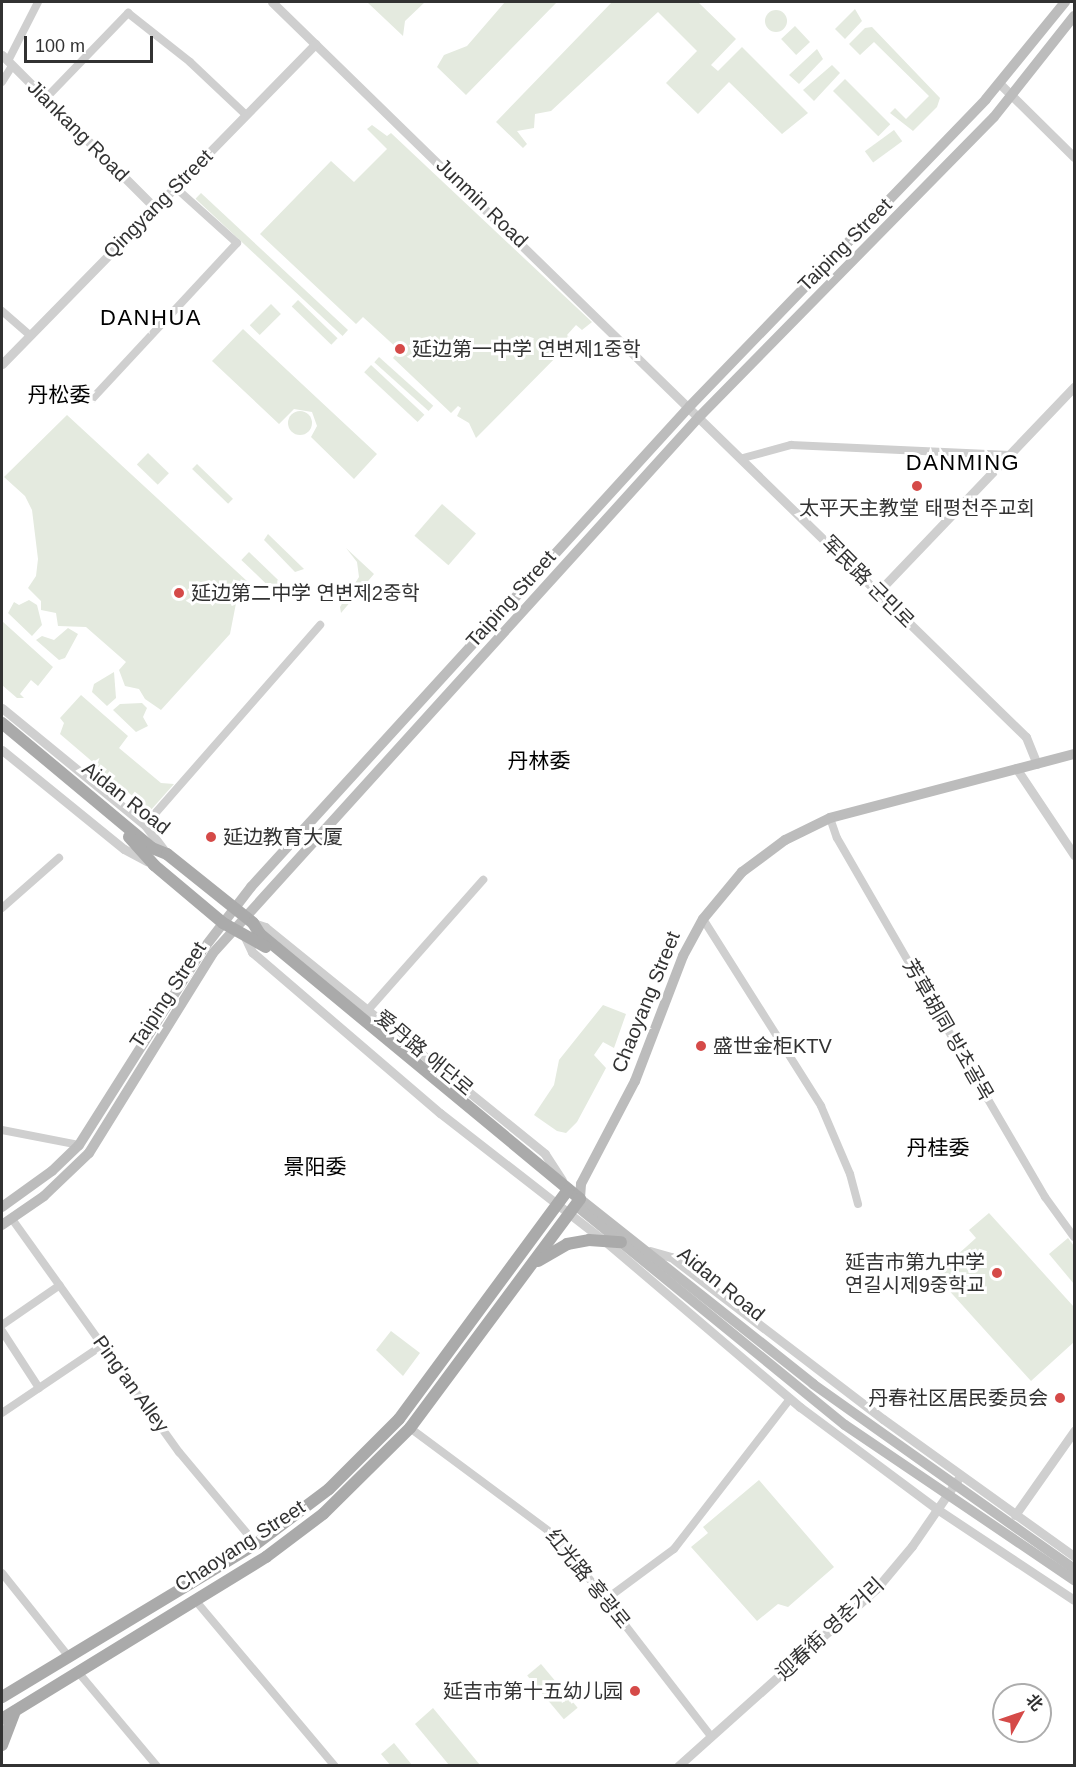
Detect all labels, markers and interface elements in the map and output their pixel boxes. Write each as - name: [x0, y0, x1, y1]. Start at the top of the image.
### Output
- scale bar: [27, 24, 156, 62]
- text: 100 m: [35, 36, 85, 56]
- street label: Jiankang Road: [22, 75, 134, 187]
- street label: Qingyang Street: [98, 144, 218, 264]
- street label: Junmin Road: [431, 153, 533, 253]
- street label: Taiping Street: [793, 193, 897, 297]
- district label: DANHUA: [100, 305, 202, 331]
- place label: 延边第一中学 연변제1중학: [412, 337, 641, 361]
- marker: 延边第一中学 연변제1중학: [393, 342, 407, 356]
- district label: 丹松委: [28, 382, 90, 408]
- district label: DANMING: [906, 450, 1020, 476]
- marker: 太平天主教堂 태평천주교회: [910, 479, 924, 493]
- place label: 太平天主教堂 태평천주교회: [799, 496, 1035, 520]
- street label: 军民路 군민로: [817, 531, 919, 633]
- street label: Taiping Street: [461, 546, 561, 652]
- place label: 延边第二中学 연변제2중학: [191, 581, 420, 605]
- marker: 延边第二中学 연변제2중학: [172, 586, 186, 600]
- district label: 丹林委: [508, 748, 570, 774]
- street label: Aidan Road: [77, 756, 175, 840]
- place label: 延边教育大厦: [223, 825, 343, 849]
- marker: 延边教育大厦: [204, 830, 218, 844]
- street label: Chaoyang Street: [607, 928, 685, 1076]
- street label: Taiping Street: [125, 937, 211, 1053]
- street label: 芳草胡同 방초골목: [898, 955, 998, 1105]
- street label: 爱丹路 애단로: [370, 1005, 478, 1101]
- place label: 盛世金柜KTV: [713, 1034, 832, 1058]
- marker: 盛世金柜KTV: [694, 1039, 708, 1053]
- district label: 丹桂委: [907, 1135, 969, 1161]
- district label: 景阳委: [284, 1154, 346, 1180]
- street label: Aidan Road: [673, 1242, 769, 1326]
- place label: 延吉市第九中学 연길시제9중학교: [845, 1250, 985, 1297]
- marker: 延吉市第九中学 연길시제9중학교: [990, 1266, 1004, 1280]
- street label: Ping'an Alley: [87, 1330, 175, 1438]
- place label: 丹春社区居民委员会: [868, 1386, 1048, 1410]
- marker: 丹春社区居民委员会: [1053, 1391, 1067, 1405]
- street label: Chaoyang Street: [171, 1495, 309, 1597]
- street label: 红光路 홍광로: [541, 1525, 635, 1633]
- street label: 迎春街 영춘거리: [771, 1573, 889, 1685]
- place label: 延吉市第十五幼儿园: [443, 1679, 623, 1703]
- north arrow: [992, 1683, 1052, 1743]
- marker: 延吉市第十五幼儿园: [628, 1684, 642, 1698]
- text: 北: [1023, 1691, 1046, 1714]

